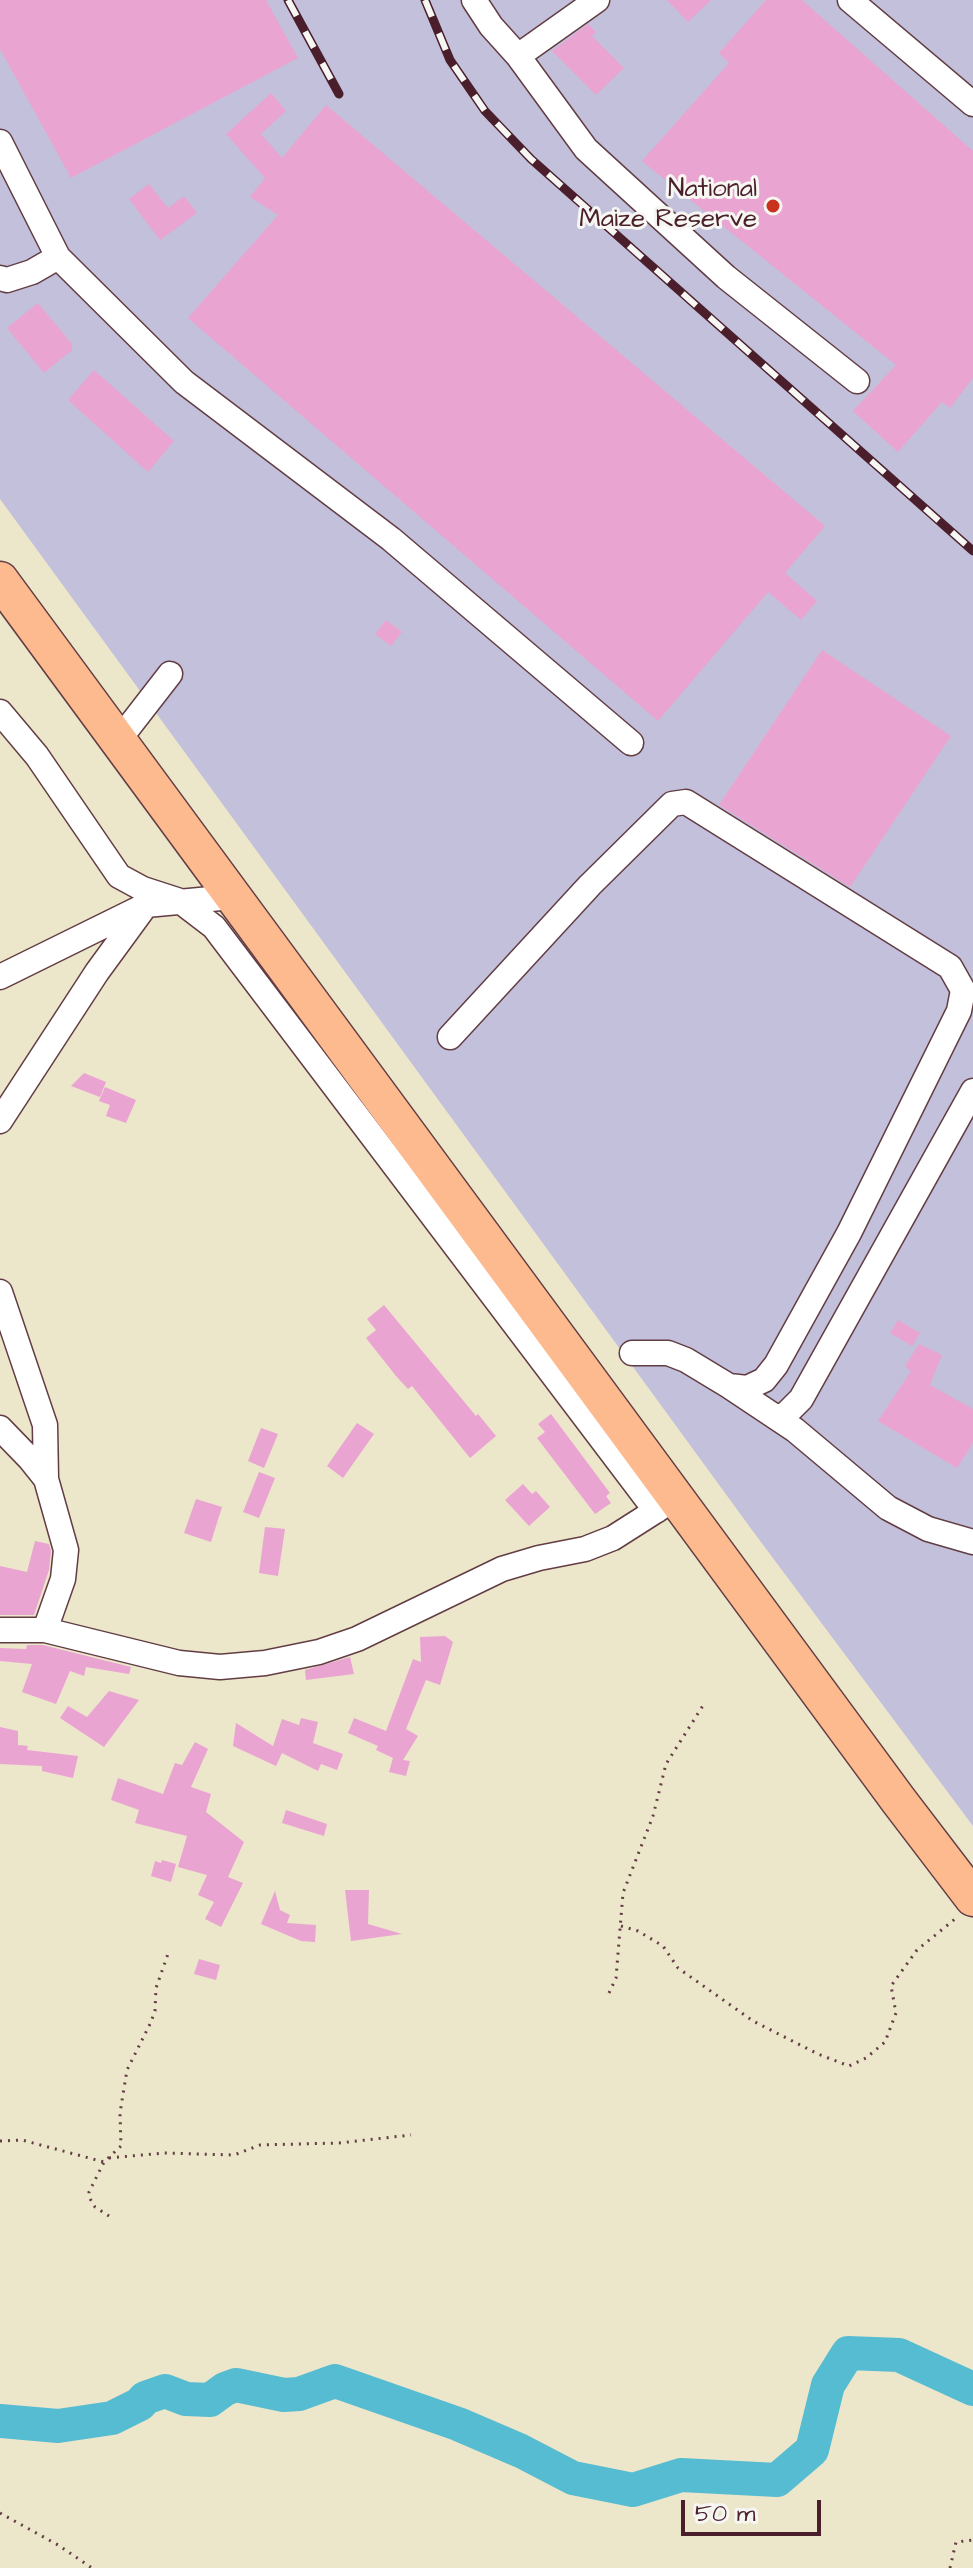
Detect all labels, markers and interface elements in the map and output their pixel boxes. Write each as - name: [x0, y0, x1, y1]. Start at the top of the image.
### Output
- place label: National Maize Reserve: [579, 175, 757, 236]
- marker: National Maize Reserve: [764, 197, 782, 215]
- scale bar: [685, 2484, 825, 2534]
- text: 50 m: [695, 2497, 755, 2531]

